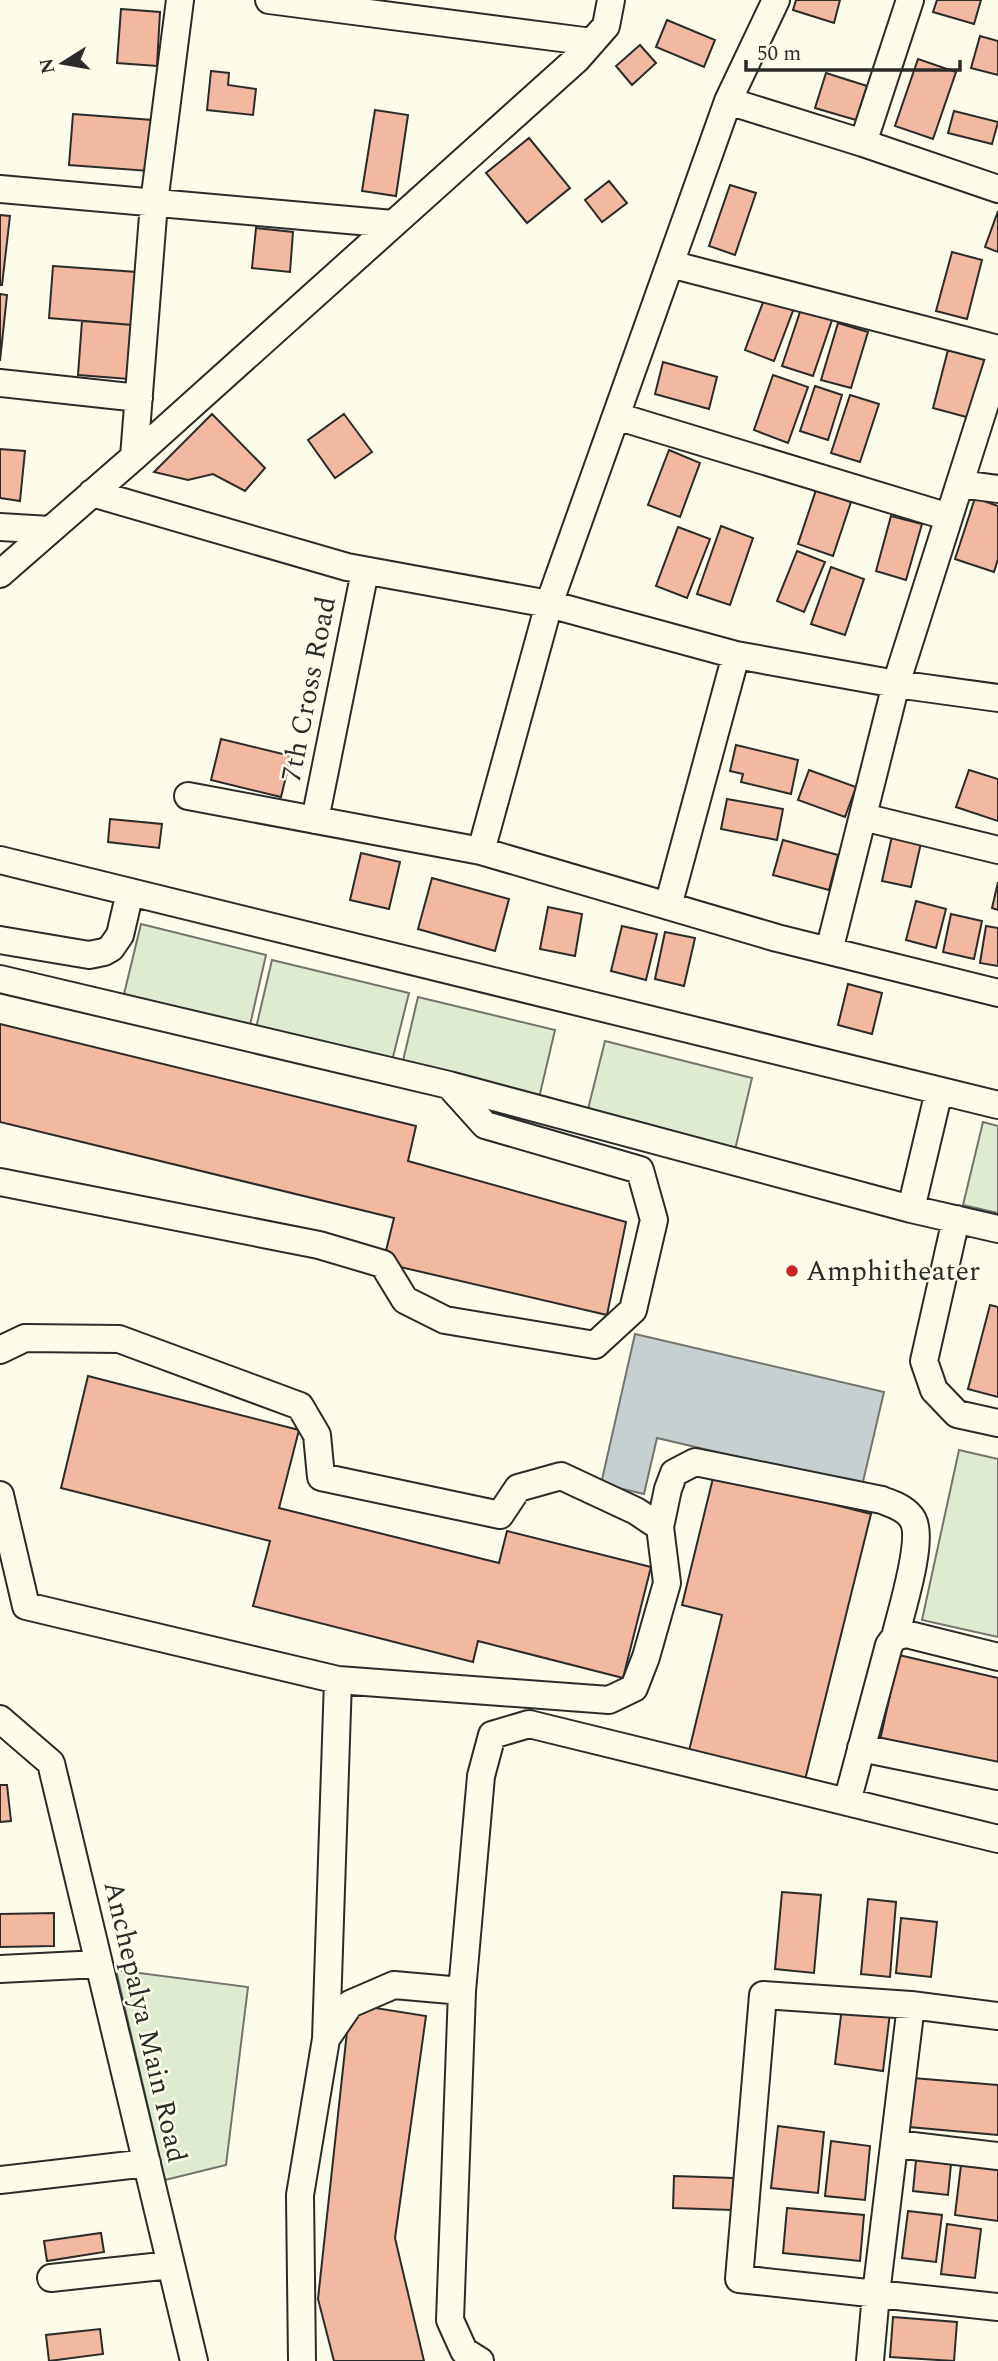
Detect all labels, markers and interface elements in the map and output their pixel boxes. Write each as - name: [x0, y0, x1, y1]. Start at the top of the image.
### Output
- north arrow: [28, 28, 98, 98]
- scale bar: [746, 28, 960, 72]
- text: 50 m: [757, 38, 801, 70]
- text: N: [32, 56, 63, 76]
- street label: 7th Cross Road: [270, 593, 348, 785]
- place label: Amphitheater: [806, 1250, 980, 1293]
- marker: Amphitheater: [784, 1263, 800, 1279]
- street label: Anchepalya Main Road: [92, 1877, 198, 2167]

